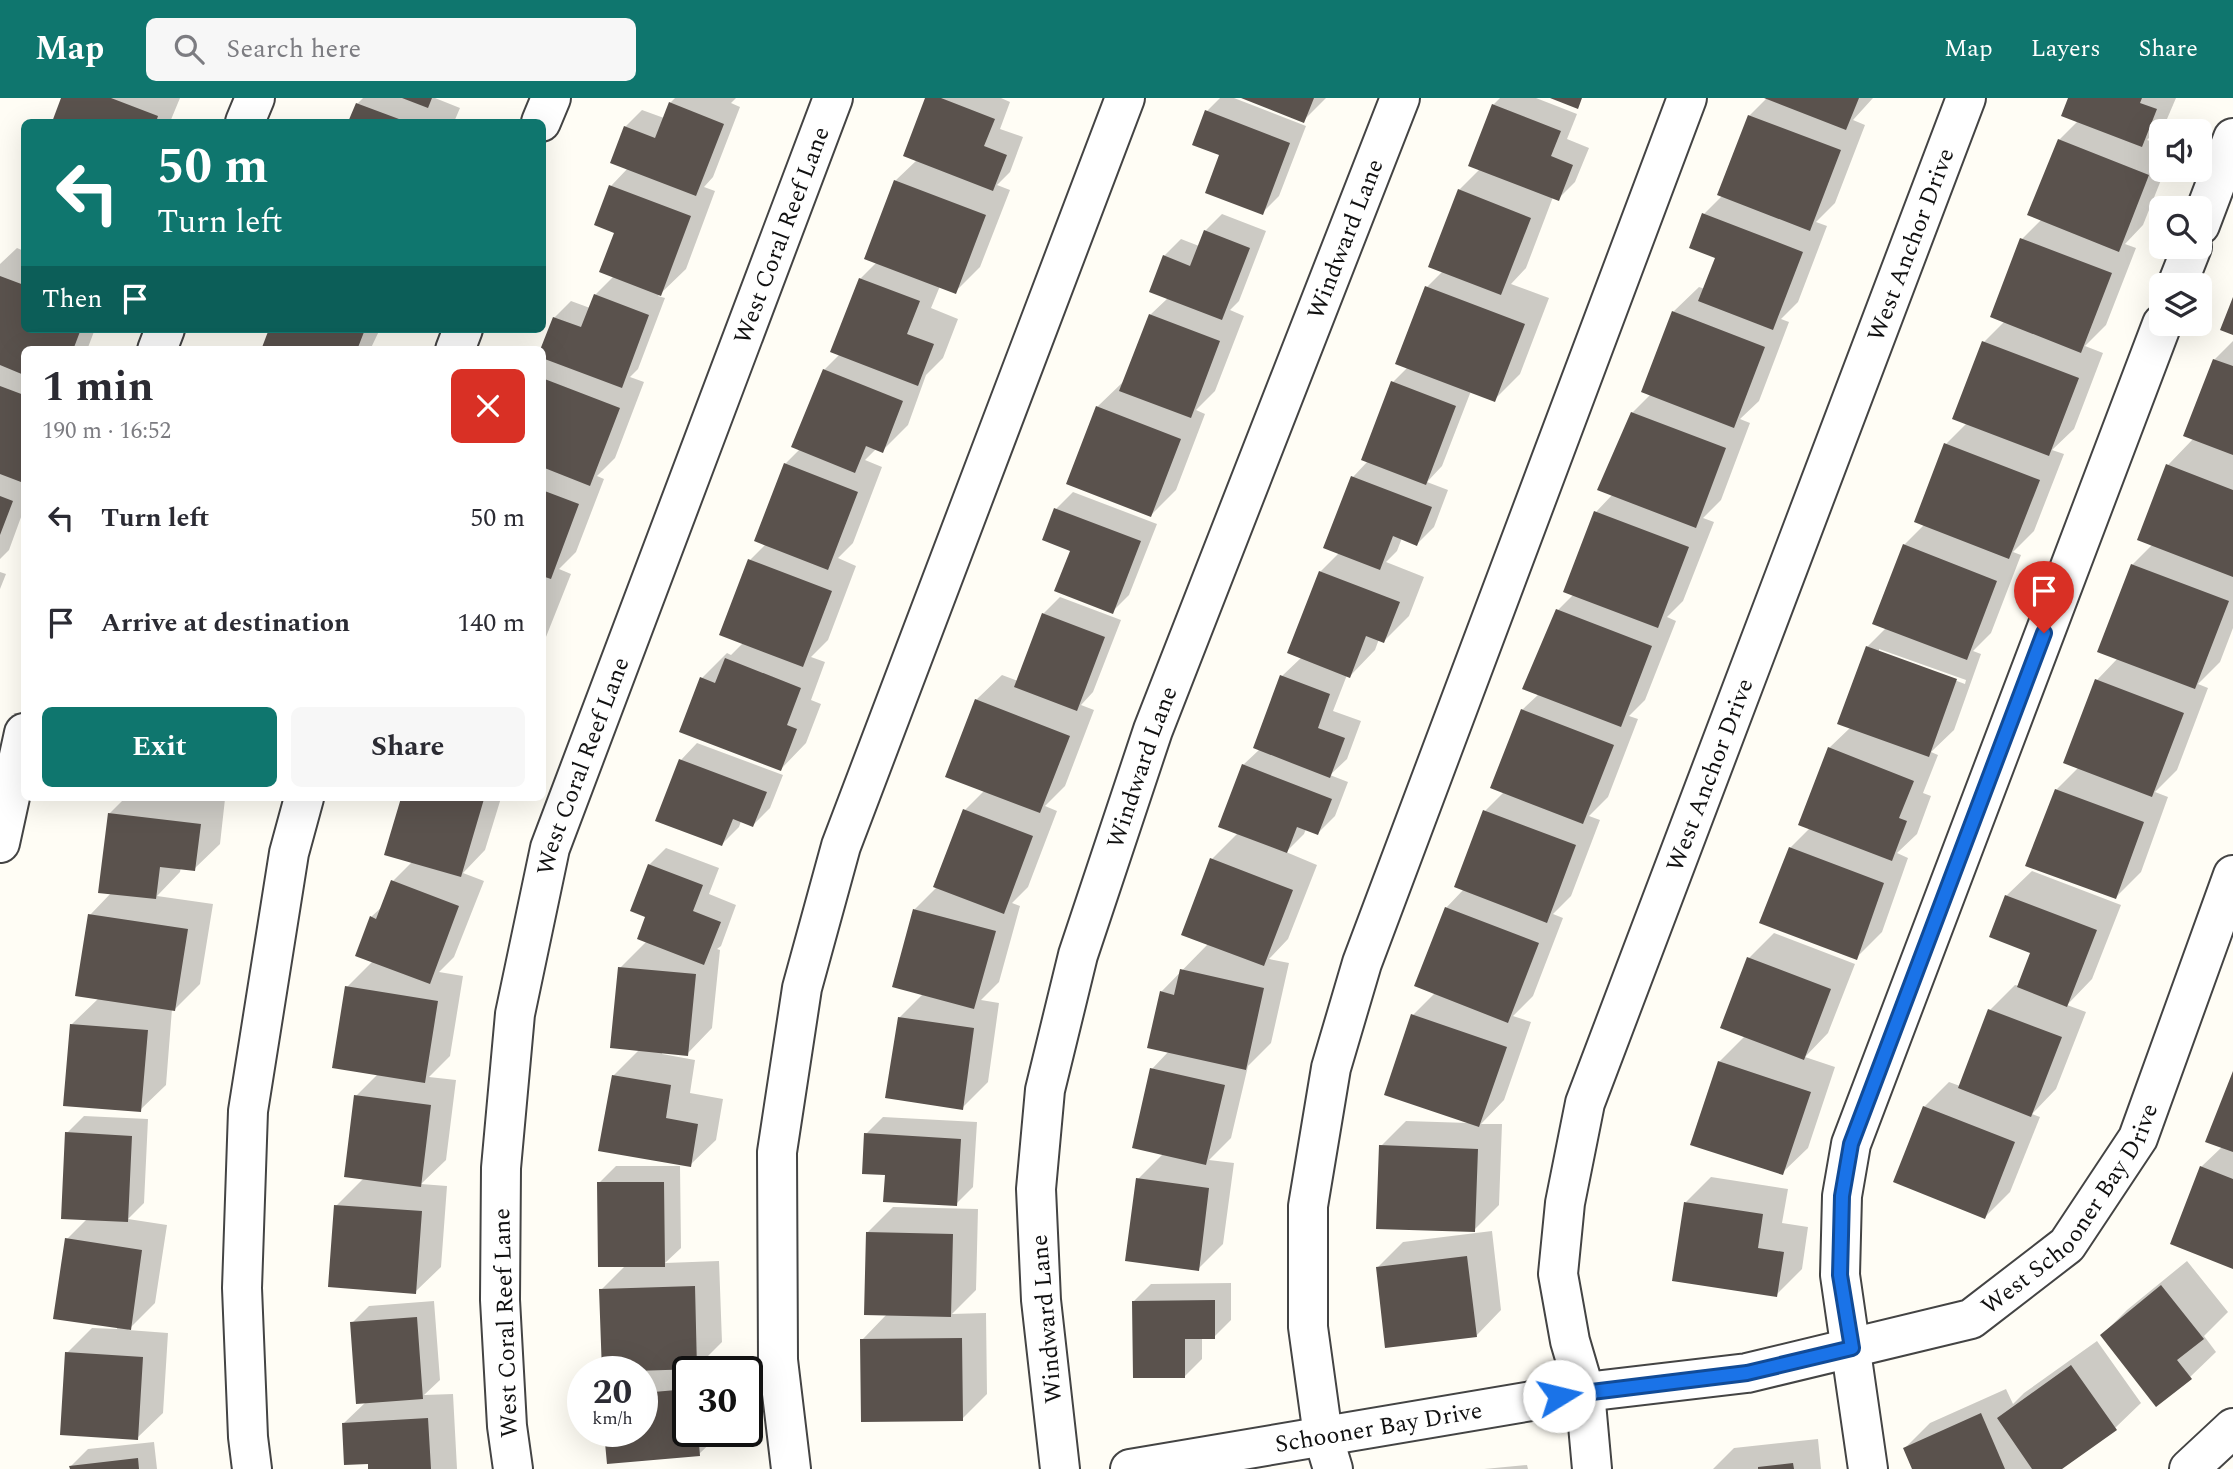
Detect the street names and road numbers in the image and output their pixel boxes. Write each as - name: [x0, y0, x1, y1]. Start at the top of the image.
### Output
- street label: West Coral Reef Lane: [725, 121, 840, 349]
- street label: West Anchor Drive: [1858, 143, 1964, 347]
- street label: Windward Lane: [1298, 154, 1393, 325]
- street label: West Coral Reef Lane: [528, 652, 639, 878]
- street label: West Anchor Drive: [1657, 673, 1763, 877]
- street label: Windward Lane: [1098, 681, 1187, 853]
- street label: West Schooner Bay Drive: [1974, 1098, 2168, 1324]
- street label: West Coral Reef Lane: [484, 1207, 528, 1438]
- street label: Windward Lane: [1022, 1233, 1072, 1405]
- street label: Schooner Bay Drive: [1272, 1393, 1485, 1463]

